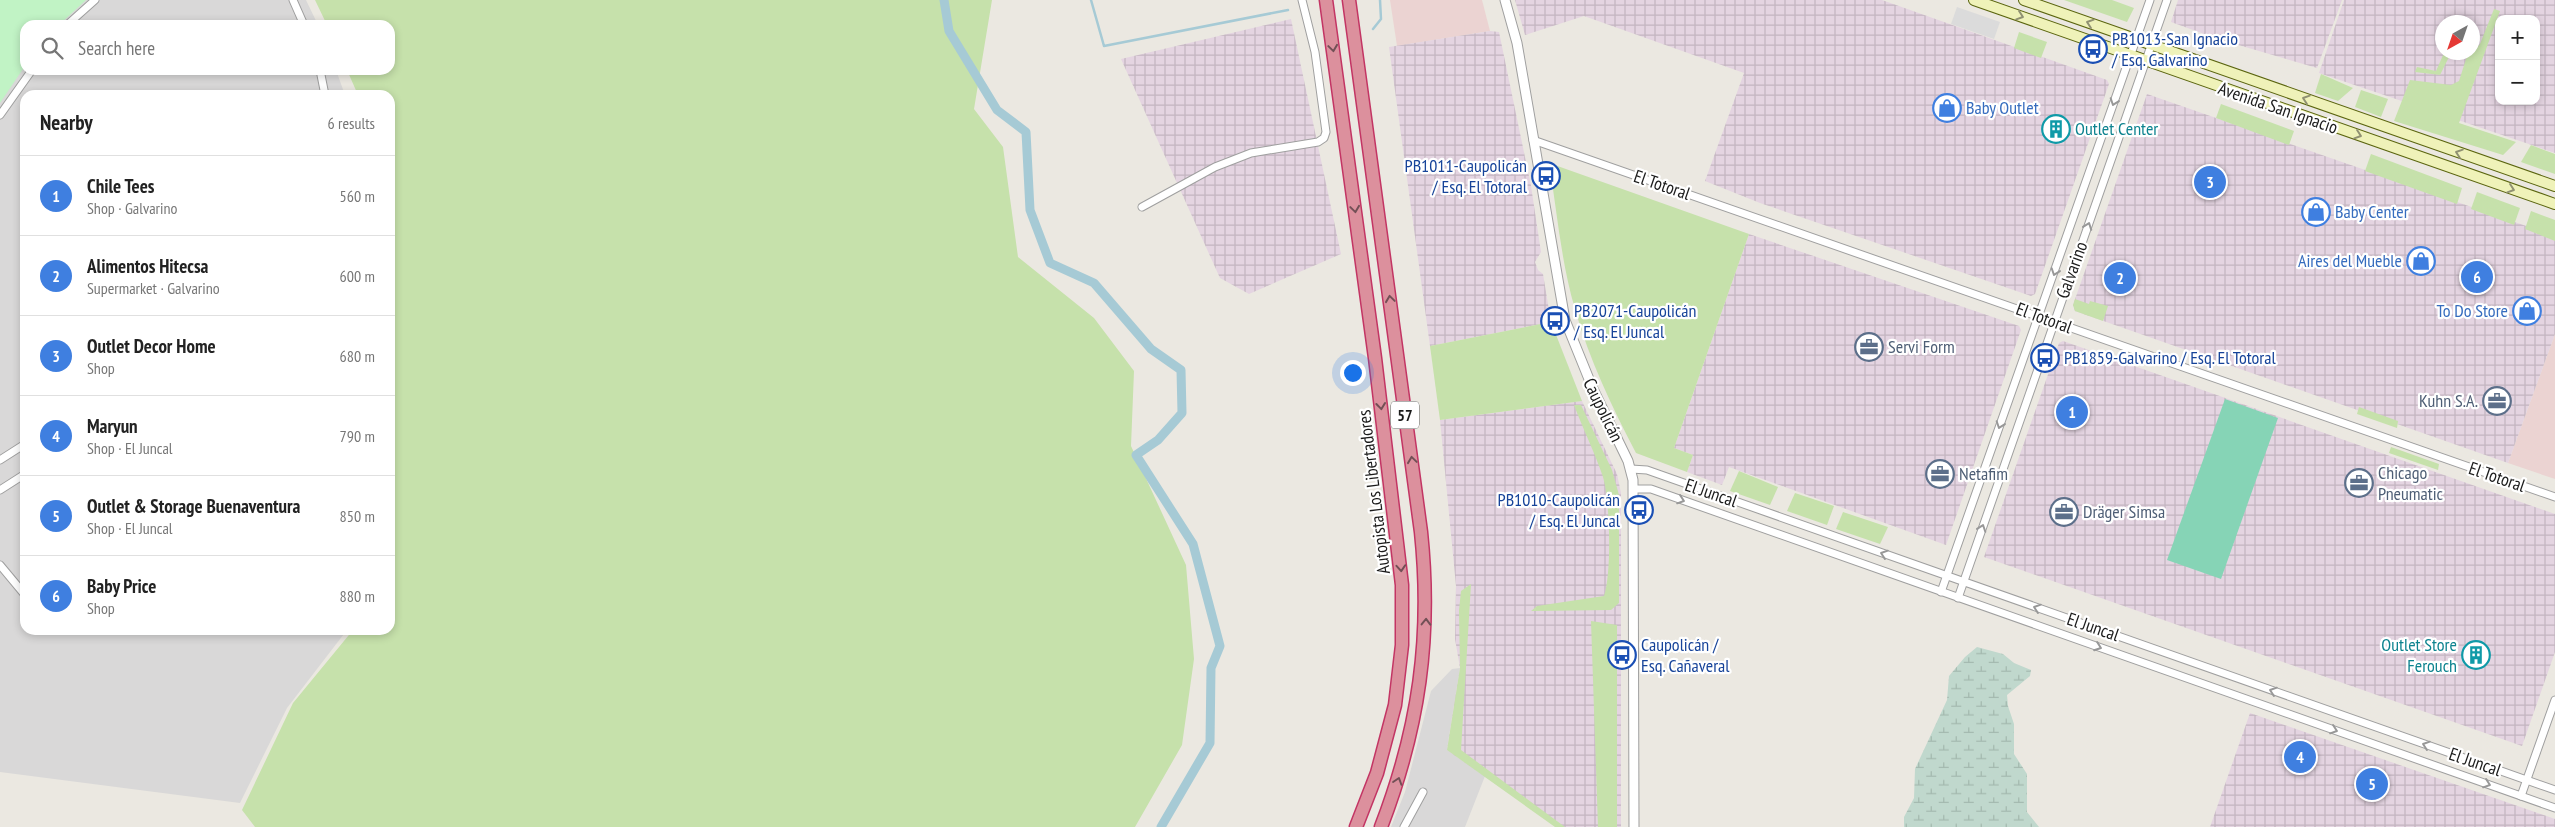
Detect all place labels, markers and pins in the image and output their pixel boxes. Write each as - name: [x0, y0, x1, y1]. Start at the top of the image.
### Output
- place label: PB1013-San Ignacio / Esq. Galvarino: [2111, 27, 2238, 71]
- bus stop icon: PB1013-San Ignacio / Esq. Galvarino: [2078, 34, 2108, 64]
- shop icon: Baby Outlet: [1932, 93, 1962, 123]
- place label: Baby Outlet: [1966, 96, 2039, 119]
- building icon: Outlet Center: [2041, 114, 2071, 144]
- place label: Outlet Center: [2075, 117, 2158, 140]
- place label: PB1011-Caupolicán / Esq. El Totoral: [1405, 154, 1528, 198]
- bus stop icon: PB1011-Caupolicán / Esq. El Totoral: [1531, 161, 1561, 191]
- pin: 3: [2194, 163, 2226, 201]
- shop icon: Baby Center: [2301, 197, 2331, 227]
- place label: Baby Center: [2335, 200, 2409, 223]
- shop icon: Aires del Mueble: [2406, 246, 2436, 276]
- place label: Aires del Mueble: [2298, 249, 2402, 272]
- pin: 6: [2461, 258, 2493, 296]
- pin: 2: [2104, 259, 2136, 297]
- shop icon: To Do Store: [2512, 296, 2542, 326]
- place label: PB2071-Caupolicán / Esq. El Juncal: [1573, 299, 1696, 343]
- place label: To Do Store: [2437, 299, 2508, 322]
- bus stop icon: PB2071-Caupolicán / Esq. El Juncal: [1540, 306, 1570, 336]
- office icon: Servi Form: [1854, 332, 1884, 362]
- place label: Servi Form: [1888, 335, 1955, 358]
- bus stop icon: PB1859-Galvarino / Esq. El Totoral: [2030, 343, 2060, 373]
- place label: PB1859-Galvarino / Esq. El Totoral: [2064, 346, 2276, 369]
- office icon: Kuhn S.A.: [2482, 386, 2512, 416]
- place label: Kuhn S.A.: [2419, 389, 2478, 412]
- pin: 1: [2056, 393, 2088, 431]
- office icon: Netafim: [1925, 459, 1955, 489]
- place label: Chicago Pneumatic: [2378, 461, 2444, 505]
- place label: Netafim: [1959, 462, 2008, 485]
- office icon: Chicago Pneumatic: [2344, 468, 2374, 498]
- place label: PB1010-Caupolicán / Esq. El Juncal: [1498, 488, 1621, 532]
- bus stop icon: PB1010-Caupolicán / Esq. El Juncal: [1624, 495, 1654, 525]
- office icon: Dräger Simsa: [2049, 497, 2079, 527]
- place label: Dräger Simsa: [2083, 500, 2165, 523]
- place label: Caupolicán / Esq. Cañaveral: [1641, 633, 1730, 677]
- place label: Outlet Store Ferouch: [2381, 633, 2457, 677]
- bus stop icon: Caupolicán / Esq. Cañaveral: [1607, 640, 1637, 670]
- building icon: Outlet Store Ferouch: [2461, 640, 2491, 670]
- pin: 4: [2284, 738, 2316, 776]
- pin: 5: [2356, 765, 2388, 803]

